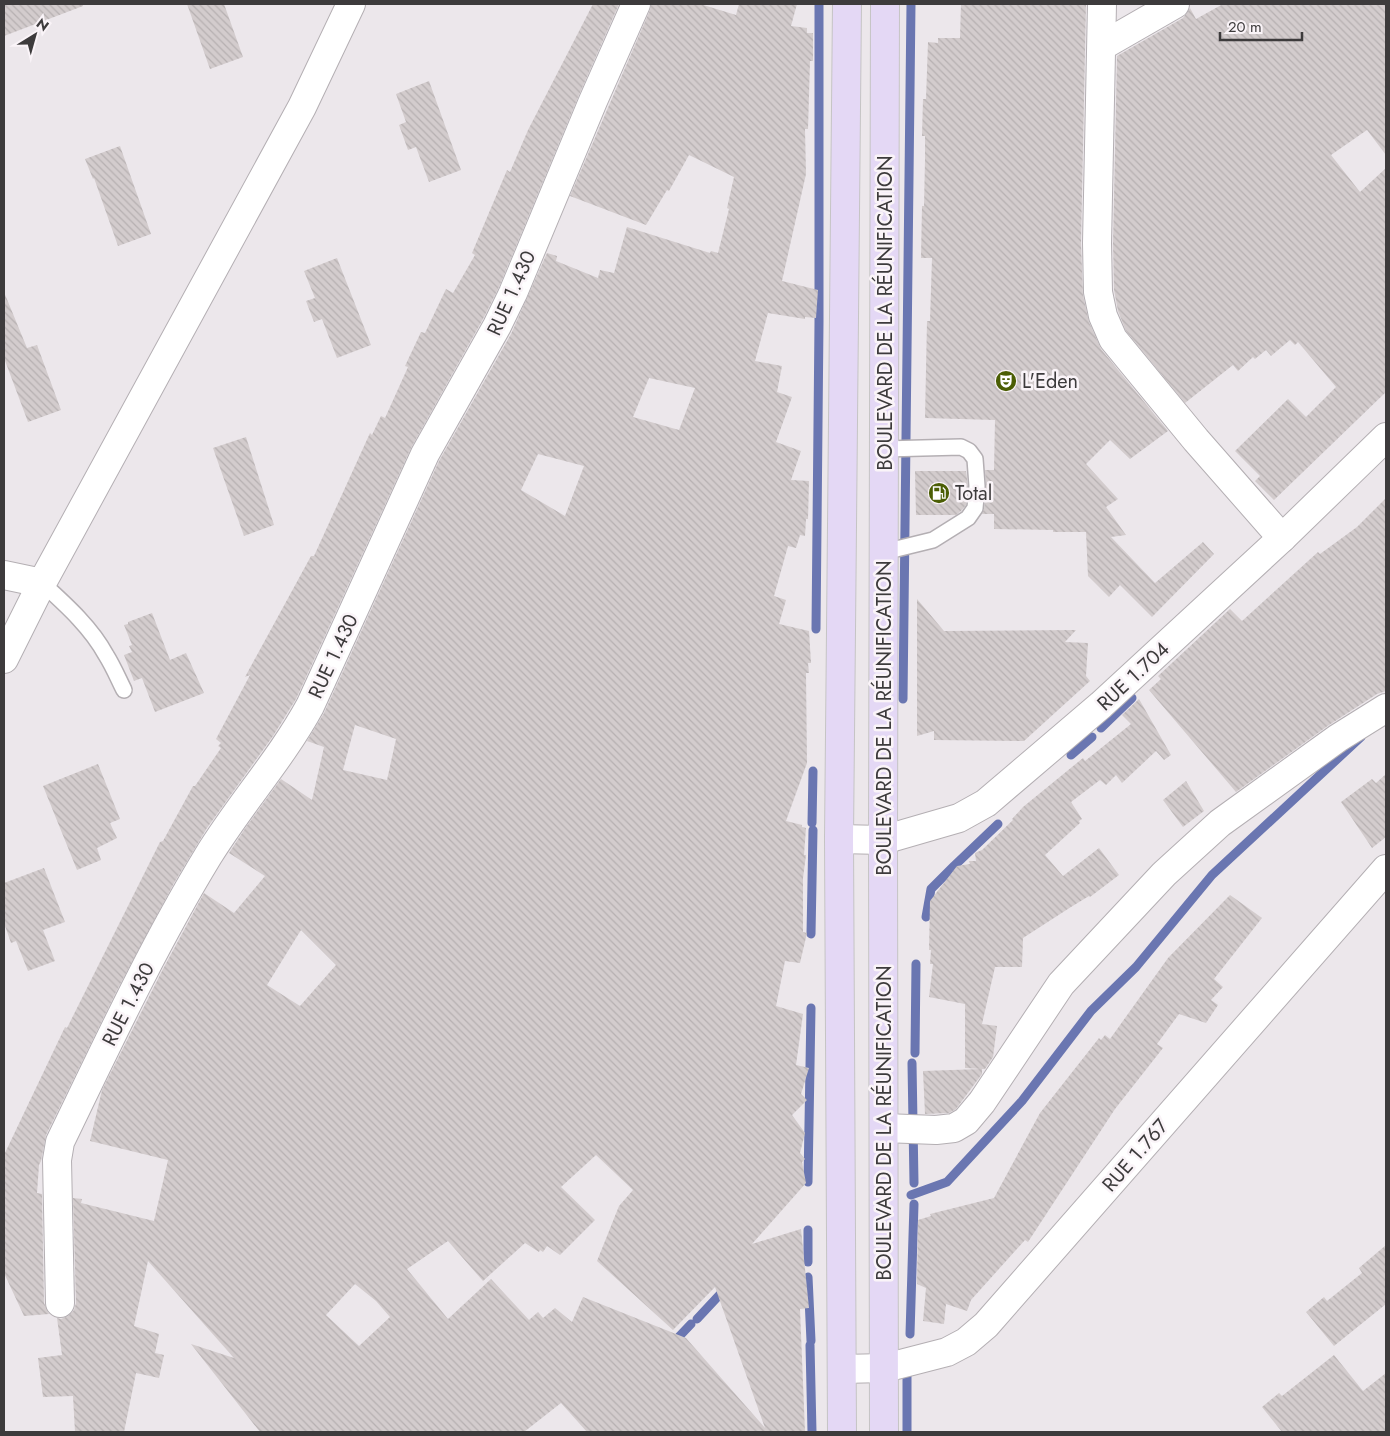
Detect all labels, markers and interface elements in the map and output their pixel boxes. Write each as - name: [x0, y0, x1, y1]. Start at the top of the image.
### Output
- north arrow: [10, 10, 60, 60]
- scale bar: [1220, 10, 1302, 42]
- text: N: [32, 13, 53, 36]
- text: 20 m: [1228, 16, 1262, 38]
- street label: BOULEVARD DE LA RÉUNIFICATION: [871, 156, 900, 470]
- street label: RUE 1.430: [480, 246, 543, 340]
- place label: L'Eden: [1022, 367, 1078, 396]
- theatre icon: L'Eden: [994, 369, 1018, 393]
- place label: Total: [955, 479, 992, 508]
- fuel station icon: Total: [927, 481, 951, 505]
- street label: BOULEVARD DE LA RÉUNIFICATION: [870, 561, 899, 875]
- street label: RUE 1.430: [301, 609, 366, 703]
- street label: RUE 1.704: [1091, 635, 1176, 718]
- street label: RUE 1.430: [95, 957, 162, 1051]
- street label: BOULEVARD DE LA RÉUNIFICATION: [870, 966, 899, 1280]
- street label: RUE 1.767: [1095, 1112, 1176, 1198]

